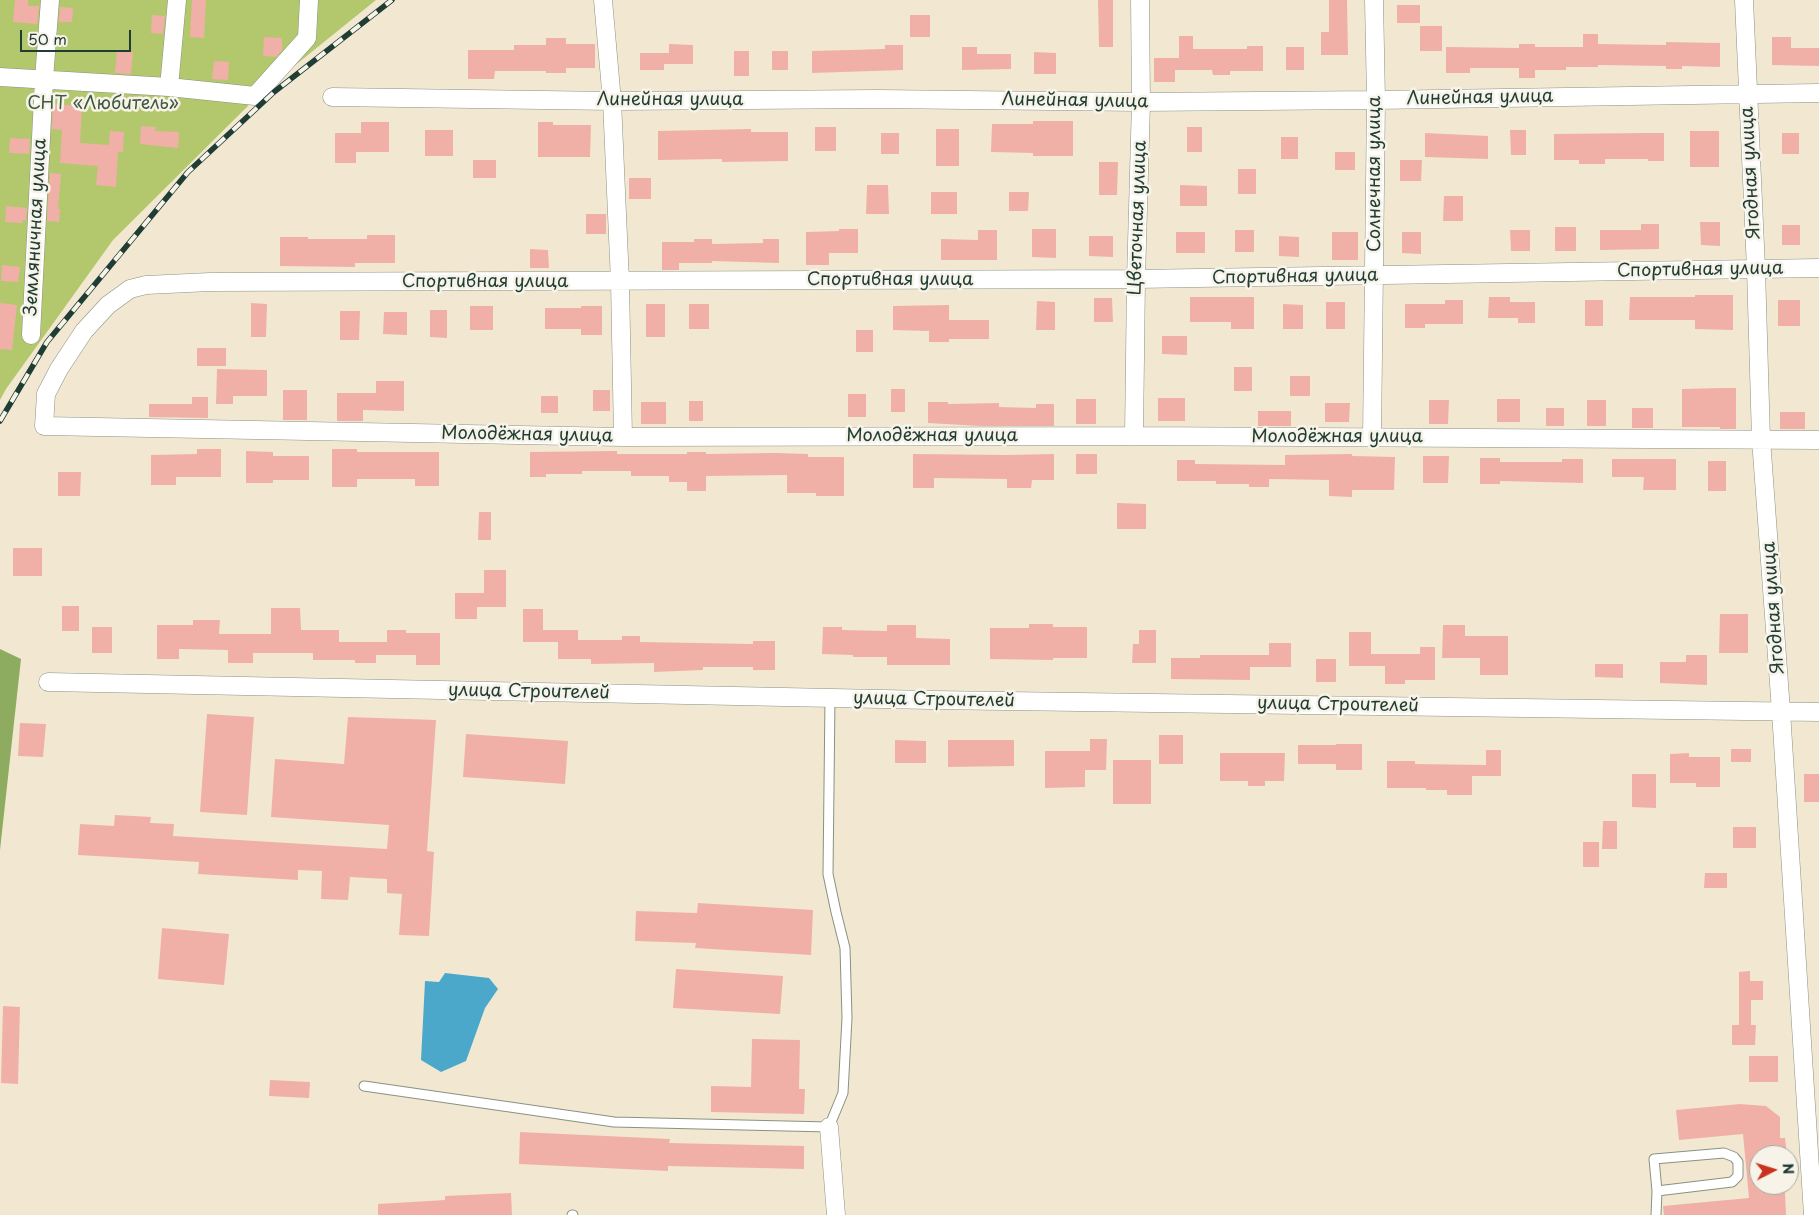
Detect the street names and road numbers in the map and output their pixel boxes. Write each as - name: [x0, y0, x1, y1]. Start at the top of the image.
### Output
- street label: Линейная улица: [1406, 86, 1554, 110]
- street label: Линейная улица: [597, 89, 743, 111]
- street label: Линейная улица: [1001, 89, 1149, 113]
- street label: Солнечная улица: [1364, 96, 1386, 252]
- street label: Ягодная улица: [1737, 106, 1765, 240]
- street label: Земляничная улица: [21, 138, 51, 316]
- street label: Цветочная улица: [1125, 140, 1151, 296]
- street label: Спортивная улица: [1617, 258, 1783, 282]
- street label: Спортивная улица: [1212, 265, 1378, 289]
- street label: Спортивная улица: [807, 269, 973, 291]
- street label: Спортивная улица: [402, 271, 568, 293]
- street label: Молодёжная улица: [441, 423, 613, 447]
- street label: Молодёжная улица: [846, 425, 1018, 447]
- street label: Молодёжная улица: [1251, 426, 1423, 448]
- street label: Ягодная улица: [1759, 541, 1789, 675]
- street label: улица Строителей: [448, 680, 610, 704]
- street label: улица Строителей: [853, 688, 1015, 712]
- street label: улица Строителей: [1257, 693, 1419, 717]

